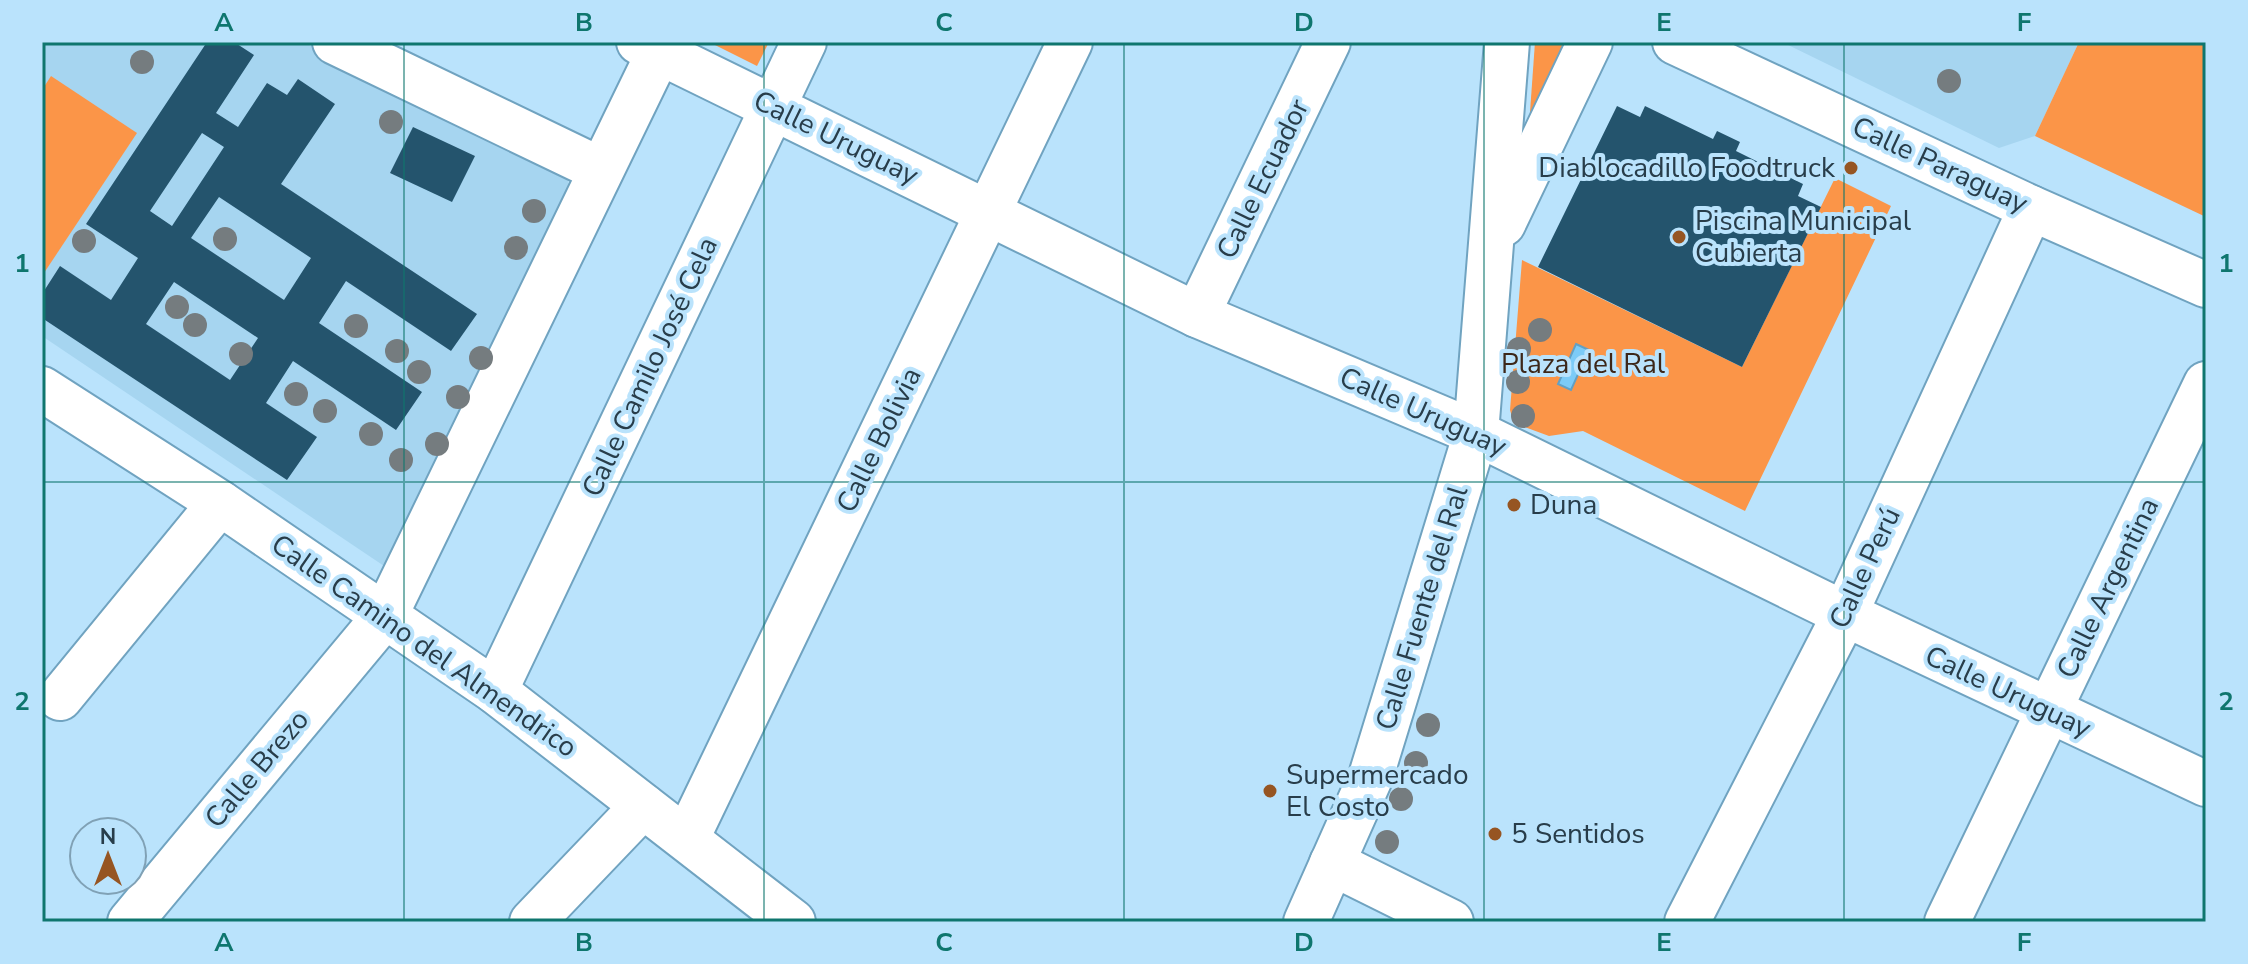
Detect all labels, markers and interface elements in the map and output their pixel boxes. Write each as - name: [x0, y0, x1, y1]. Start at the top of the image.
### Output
- text: A: [214, 5, 234, 40]
- text: B: [575, 5, 593, 40]
- text: C: [935, 5, 953, 40]
- text: D: [1294, 5, 1314, 40]
- text: E: [1656, 5, 1672, 40]
- text: F: [2017, 5, 2031, 40]
- street label: Calle Uruguay: [747, 82, 925, 195]
- street label: Calle Ecuador: [1208, 93, 1318, 265]
- street label: Calle Paraguay: [1846, 108, 2034, 223]
- place label: Diablocadillo Foodtruck: [1538, 149, 1836, 187]
- marker: Diablocadillo Foodtruck: [1842, 159, 1860, 177]
- place label: Piscina Municipal Cubierta: [1695, 202, 1912, 272]
- marker: Piscina Municipal Cubierta: [1670, 228, 1688, 246]
- street label: Calle Camilo José Cela: [573, 231, 727, 503]
- text: 1: [14, 246, 30, 281]
- text: 1: [2218, 246, 2234, 281]
- park label: Plaza del Ral: [1501, 345, 1666, 383]
- street label: Calle Uruguay: [1333, 358, 1513, 466]
- street label: Calle Bolivia: [828, 361, 930, 519]
- street label: Calle Fuente del Ral: [1367, 481, 1477, 735]
- place label: Duna: [1530, 486, 1597, 524]
- street label: Calle Argentina: [2048, 491, 2168, 685]
- marker: Duna: [1505, 496, 1523, 514]
- street label: Calle Perú: [1820, 501, 1910, 635]
- street label: Calle Camino del Almendrico: [263, 526, 585, 766]
- street label: Calle Uruguay: [1919, 637, 2098, 747]
- text: 2: [14, 684, 30, 719]
- text: 2: [2218, 684, 2234, 719]
- street label: Calle Brezo: [196, 702, 318, 836]
- place label: Supermercado El Costo: [1286, 756, 1468, 826]
- marker: Supermercado El Costo: [1261, 782, 1279, 800]
- place label: 5 Sentidos: [1511, 815, 1645, 853]
- north arrow: [68, 816, 148, 896]
- text: N: [100, 822, 116, 852]
- marker: 5 Sentidos: [1486, 825, 1504, 843]
- text: A: [214, 925, 234, 960]
- text: B: [575, 925, 593, 960]
- text: C: [935, 925, 953, 960]
- text: D: [1294, 925, 1314, 960]
- text: E: [1656, 925, 1672, 960]
- text: F: [2017, 925, 2031, 960]

